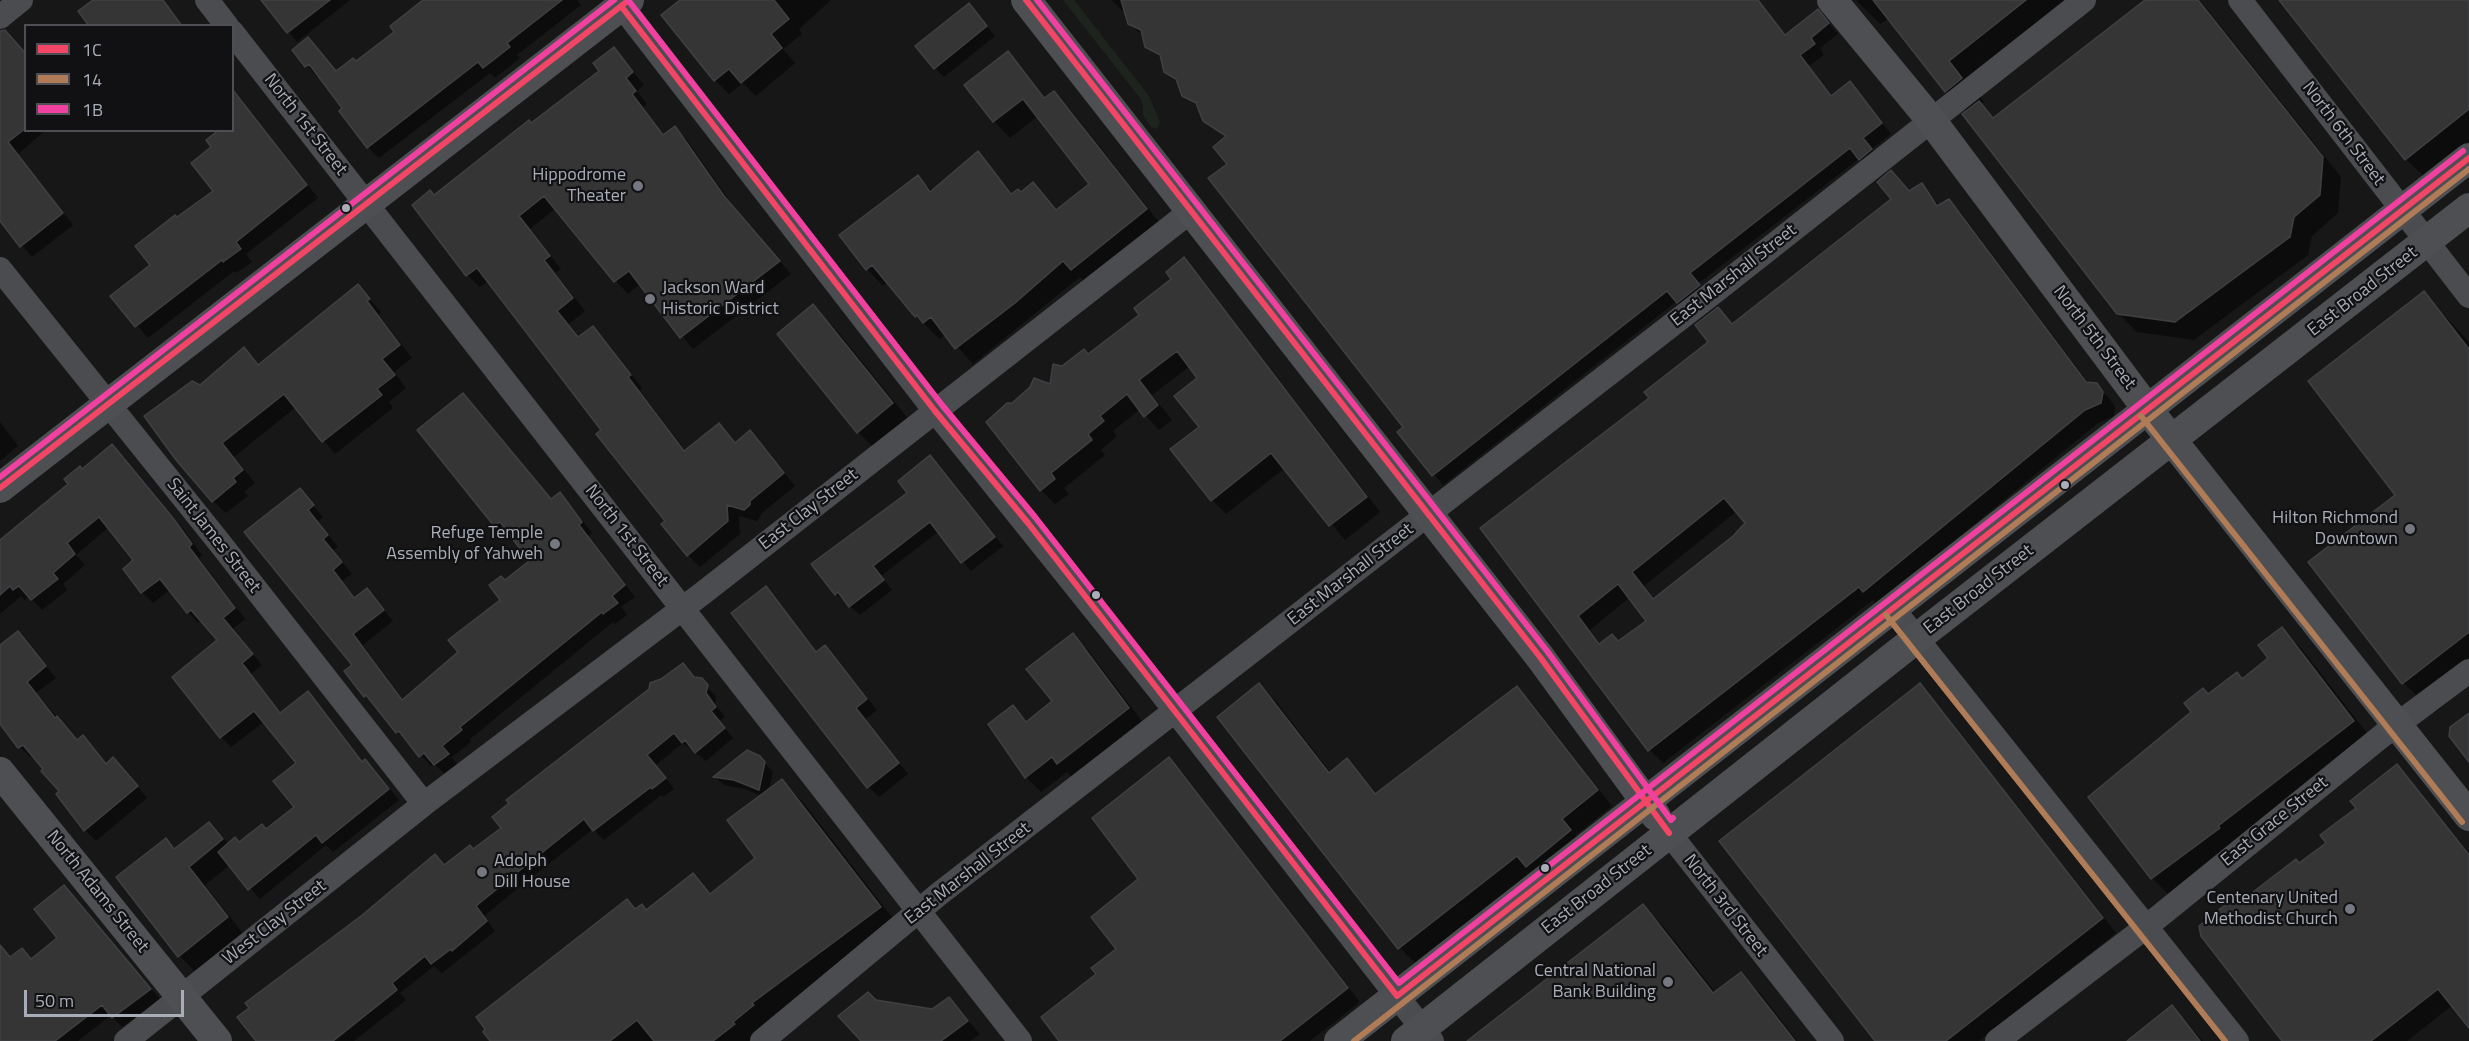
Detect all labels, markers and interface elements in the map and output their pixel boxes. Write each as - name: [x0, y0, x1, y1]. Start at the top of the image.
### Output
- legend: [24, 24, 234, 132]
- text: 1C: [82, 36, 102, 63]
- text: 14: [82, 66, 102, 93]
- street label: North 1st Street: [259, 70, 351, 180]
- street label: North 6th Street: [2297, 78, 2389, 190]
- text: 1B: [82, 96, 103, 123]
- place label: Hippodrome Theater: [532, 165, 626, 207]
- marker: Hippodrome Theater: [631, 179, 645, 193]
- unlabelled marker: [340, 202, 352, 214]
- street label: East Marshall Street: [1667, 220, 1801, 332]
- street label: East Broad Street: [2304, 242, 2422, 342]
- place label: Jackson Ward Historic District: [662, 278, 779, 320]
- street label: North 5th Street: [2048, 282, 2140, 394]
- marker: Jackson Ward Historic District: [643, 292, 657, 306]
- street label: East Clay Street: [755, 465, 863, 555]
- street label: Saint James Street: [161, 474, 265, 598]
- unlabelled marker: [2059, 479, 2071, 491]
- street label: North 1st Street: [580, 481, 672, 591]
- place label: Hilton Richmond Downtown: [2272, 508, 2398, 550]
- street label: East Marshall Street: [1284, 519, 1418, 631]
- marker: Hilton Richmond Downtown: [2403, 522, 2417, 536]
- place label: Refuge Temple Assembly of Yahweh: [386, 523, 543, 566]
- marker: Refuge Temple Assembly of Yahweh: [548, 537, 562, 551]
- street label: East Broad Street: [1920, 540, 2038, 640]
- unlabelled marker: [1090, 589, 1102, 601]
- street label: East Grace Street: [2217, 772, 2333, 872]
- street label: East Marshall Street: [901, 818, 1035, 930]
- street label: North Adams Street: [41, 827, 153, 957]
- street label: East Broad Street: [1538, 840, 1656, 940]
- place label: Adolph Dill House: [494, 851, 570, 894]
- street label: North 3rd Street: [1678, 851, 1772, 961]
- unlabelled marker: [1539, 862, 1551, 874]
- marker: Adolph Dill House: [475, 865, 489, 879]
- street label: West Clay Street: [219, 876, 331, 970]
- place label: Centenary United Methodist Church: [2204, 888, 2338, 930]
- marker: Centenary United Methodist Church: [2343, 902, 2357, 916]
- place label: Central National Bank Building: [1534, 961, 1656, 1004]
- marker: Central National Bank Building: [1661, 975, 1675, 989]
- scale bar: [27, 978, 188, 1016]
- text: 50 m: [35, 987, 74, 1014]

